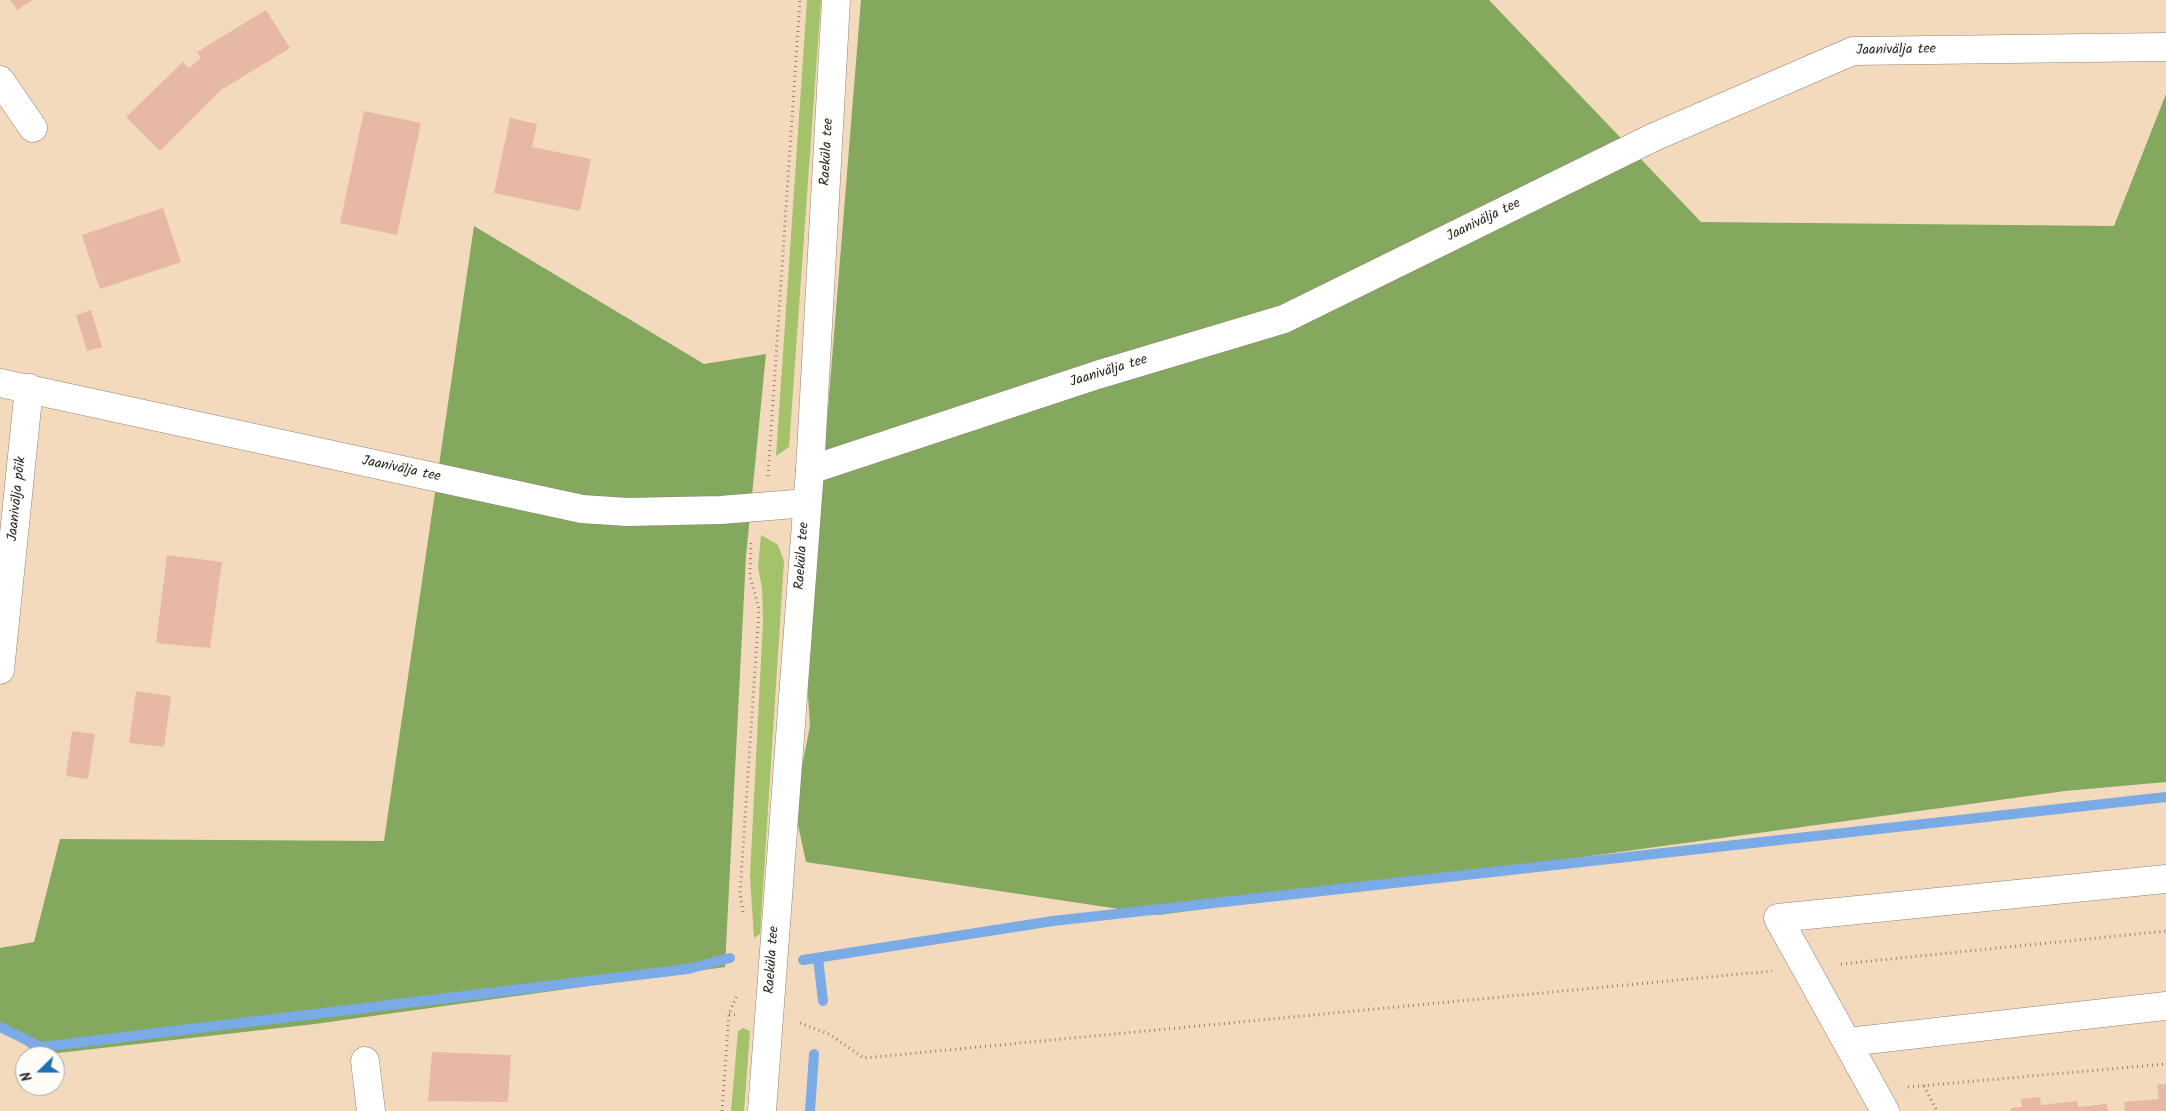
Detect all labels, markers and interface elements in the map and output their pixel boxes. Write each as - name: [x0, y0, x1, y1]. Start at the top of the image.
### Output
- street label: Jaanivälja tee: [1856, 42, 1936, 60]
- street label: Raeküla tee: [818, 118, 838, 186]
- street label: Jaanivälja tee: [1444, 196, 1524, 246]
- street label: Jaanivälja tee: [1068, 352, 1150, 392]
- street label: Jaanivälja tee: [360, 453, 442, 487]
- street label: Jaanivälja põik: [5, 456, 31, 542]
- street label: Raeküla tee: [792, 522, 814, 590]
- street label: Raeküla tee: [762, 926, 784, 994]
- north arrow: [15, 1046, 65, 1096]
- text: N: [15, 1068, 39, 1084]

